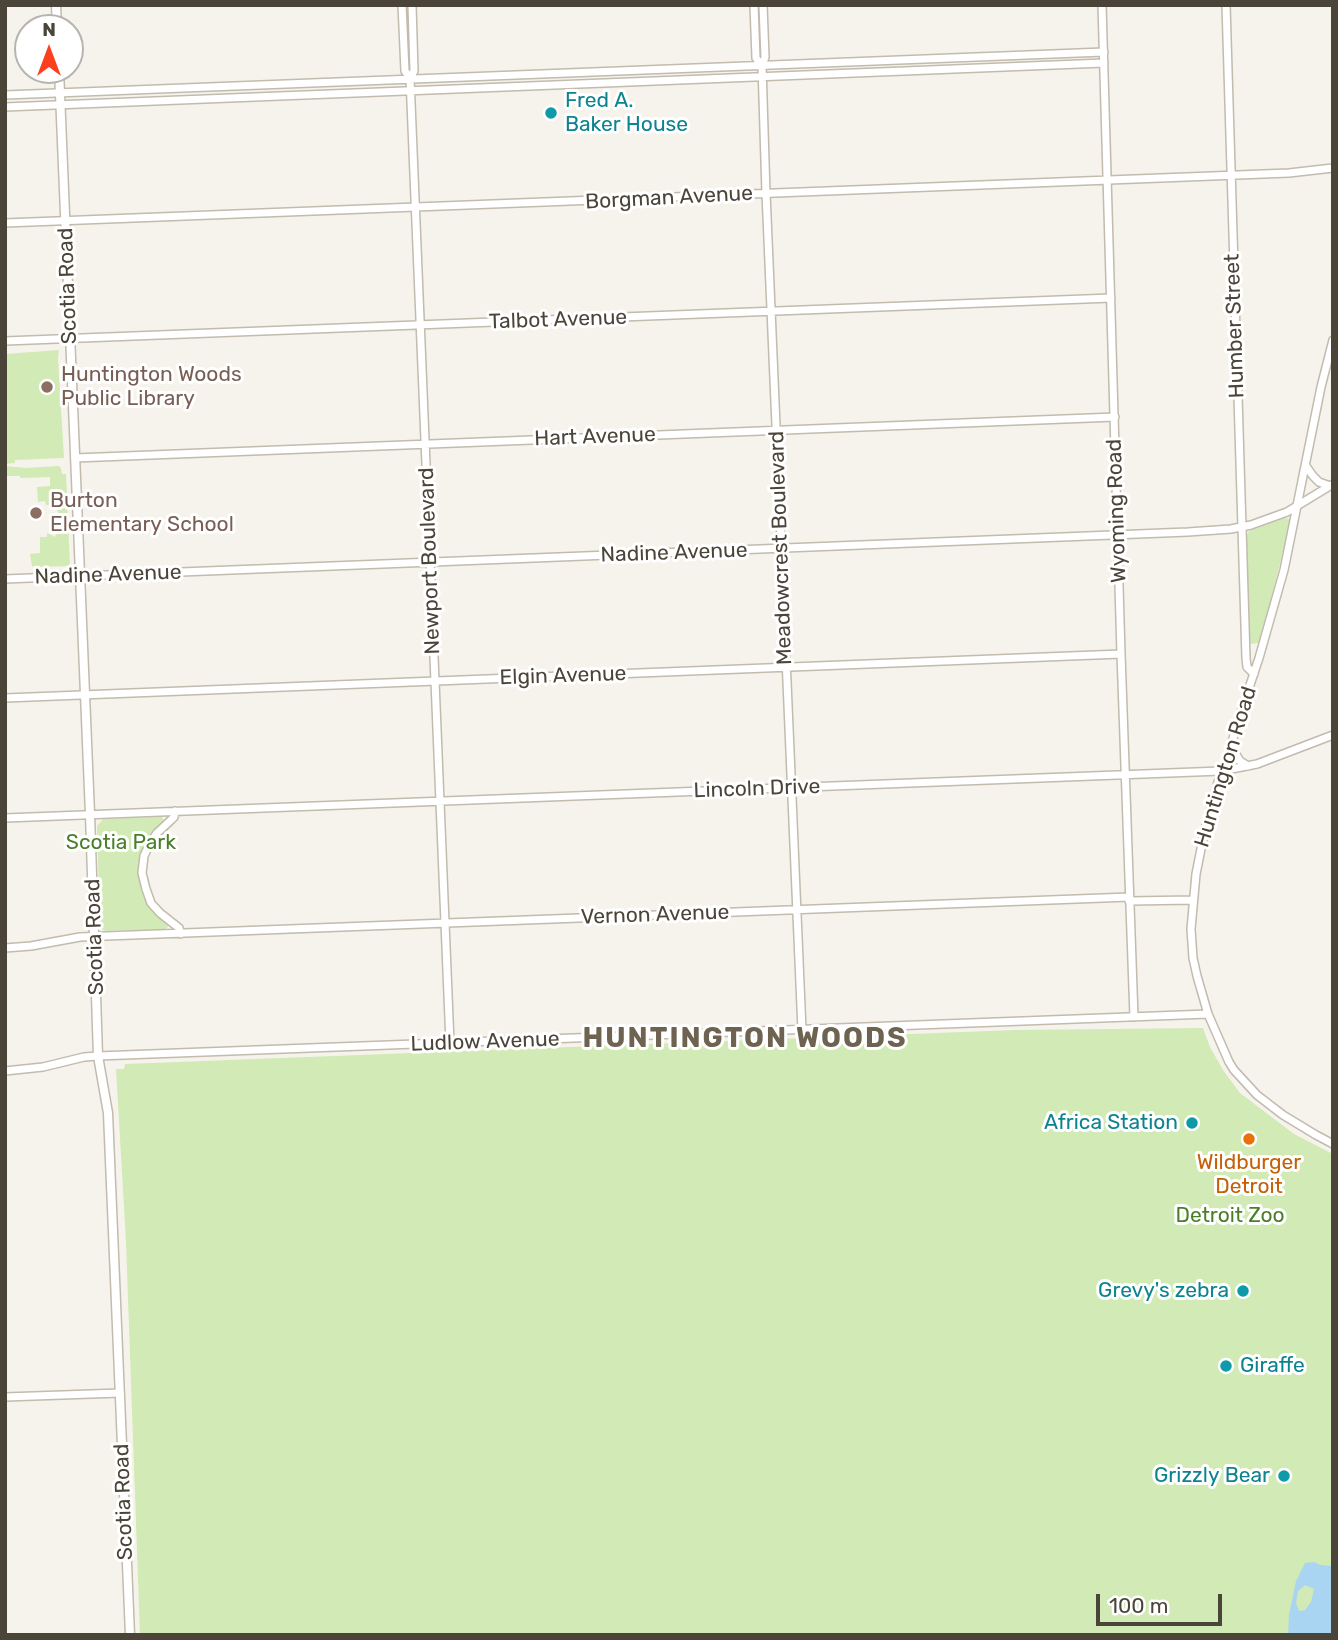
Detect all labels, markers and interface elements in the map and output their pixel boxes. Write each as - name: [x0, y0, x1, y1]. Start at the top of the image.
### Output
- north arrow: [14, 14, 84, 84]
- text: N: [42, 18, 56, 41]
- place label: Fred A. Baker House: [565, 88, 688, 138]
- marker: Fred A. Baker House: [543, 105, 559, 121]
- street label: Borgman Avenue: [584, 181, 754, 215]
- street label: Scotia Road: [53, 227, 83, 345]
- street label: Humber Street: [1220, 253, 1250, 399]
- street label: Talbot Avenue: [488, 305, 628, 335]
- place label: Huntington Woods Public Library: [61, 362, 242, 412]
- marker: Huntington Woods Public Library: [39, 379, 55, 395]
- street label: Hart Avenue: [534, 422, 656, 452]
- street label: Meadowcrest Boulevard: [764, 430, 798, 666]
- street label: Wyoming Road: [1102, 439, 1132, 583]
- street label: Newport Boulevard: [414, 467, 446, 655]
- place label: Burton Elementary School: [50, 488, 234, 538]
- marker: Burton Elementary School: [28, 505, 44, 521]
- street label: Nadine Avenue: [600, 538, 748, 568]
- street label: Nadine Avenue: [34, 560, 182, 590]
- street label: Elgin Avenue: [499, 661, 627, 691]
- street label: Huntington Road: [1190, 684, 1262, 850]
- street label: Lincoln Drive: [693, 774, 821, 804]
- park label: Scotia Park: [66, 830, 176, 856]
- street label: Scotia Road: [80, 878, 110, 996]
- street label: Vernon Avenue: [580, 900, 730, 930]
- district label: HUNTINGTON WOODS: [584, 1022, 906, 1056]
- street label: Ludlow Avenue: [410, 1027, 560, 1057]
- place label: Africa Station: [1044, 1110, 1178, 1136]
- marker: Africa Station: [1184, 1115, 1200, 1131]
- marker: Wildburger Detroit: [1241, 1131, 1257, 1147]
- place label: Wildburger Detroit: [1197, 1150, 1301, 1200]
- park label: Detroit Zoo: [1175, 1203, 1285, 1229]
- place label: Grevy's zebra: [1098, 1278, 1229, 1304]
- marker: Grevy's zebra: [1235, 1283, 1251, 1299]
- place label: Giraffe: [1240, 1353, 1305, 1379]
- marker: Giraffe: [1218, 1358, 1234, 1374]
- street label: Scotia Road: [109, 1443, 139, 1561]
- place label: Grizzly Bear: [1154, 1463, 1270, 1489]
- marker: Grizzly Bear: [1276, 1468, 1292, 1484]
- scale bar: [1100, 1580, 1226, 1624]
- text: 100 m: [1109, 1593, 1168, 1618]

